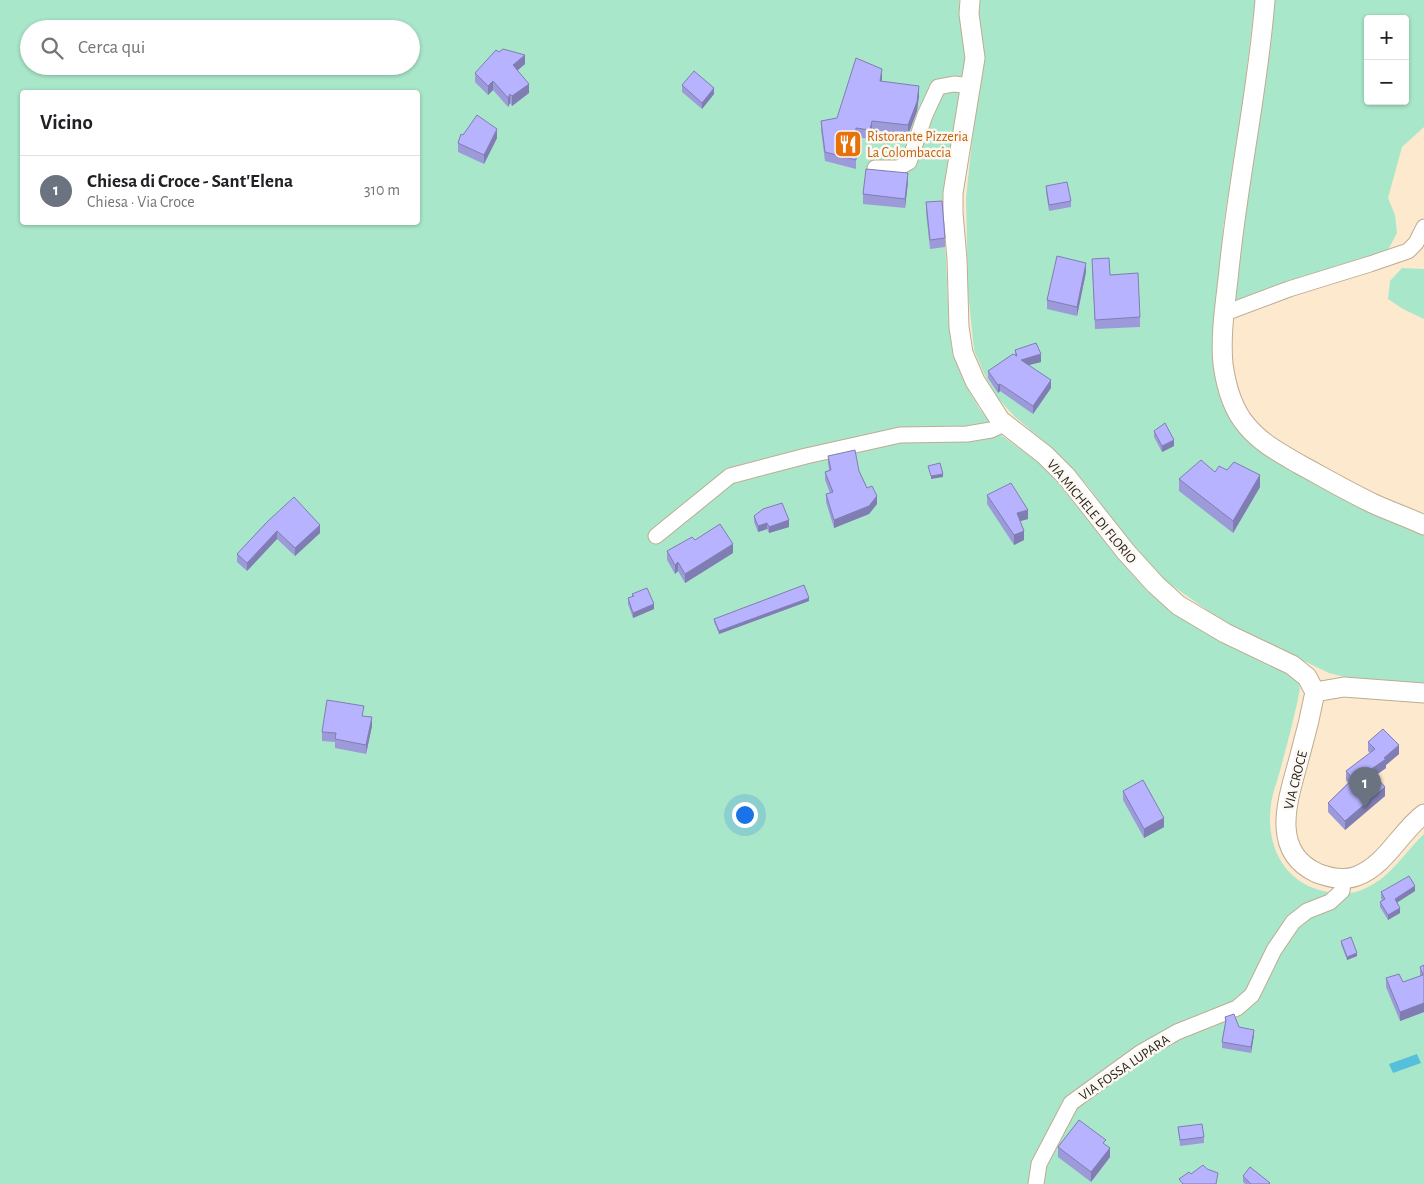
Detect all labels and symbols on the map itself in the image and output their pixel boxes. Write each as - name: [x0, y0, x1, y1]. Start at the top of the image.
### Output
- restaurant icon: Ristorante Pizzeria La Colombaccia: [833, 129, 863, 159]
- place label: Ristorante Pizzeria La Colombaccia: [867, 130, 969, 160]
- street label: VIA MICHELE DI FLORIO: [1044, 457, 1139, 566]
- street label: VIA CROCE: [1282, 749, 1310, 811]
- pin: 1: [1349, 767, 1381, 808]
- your location: [732, 802, 758, 828]
- street label: VIA FOSSA LUPARA: [1077, 1032, 1172, 1103]

